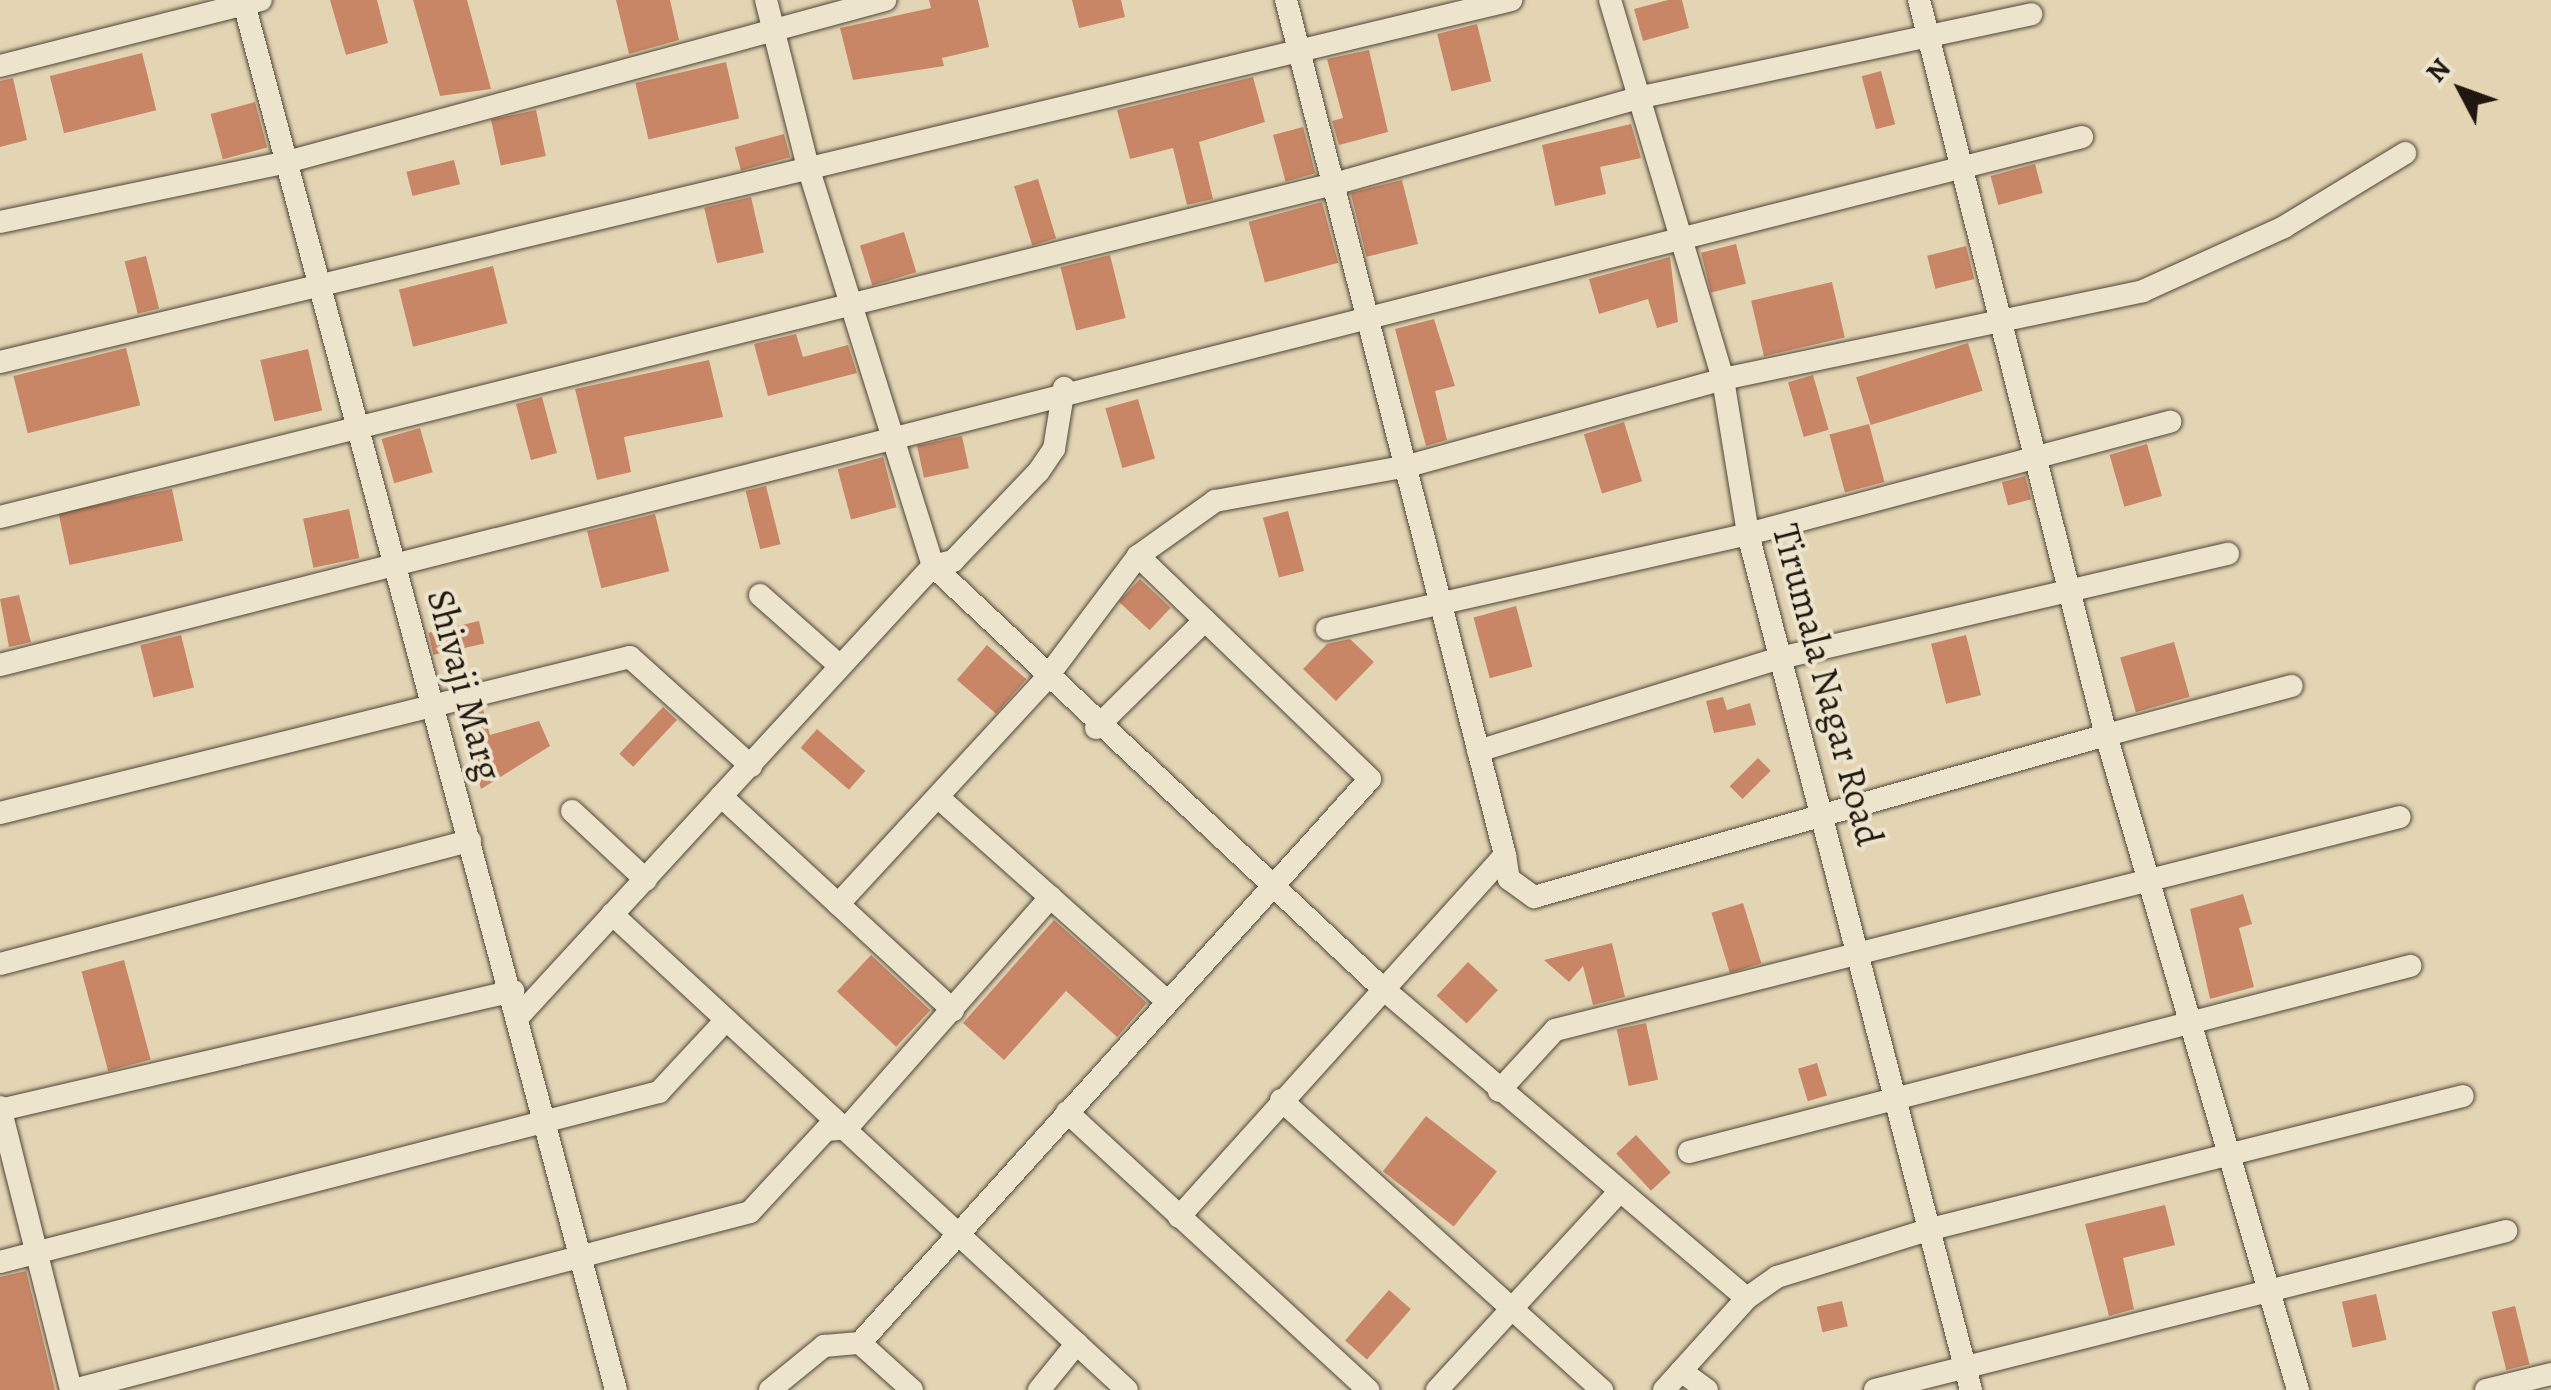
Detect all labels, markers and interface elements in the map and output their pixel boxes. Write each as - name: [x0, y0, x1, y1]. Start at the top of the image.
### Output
- north arrow: [2411, 40, 2511, 140]
- text: N: [2417, 50, 2459, 90]
- street label: Tirumala Nagar Road: [1762, 519, 1892, 851]
- street label: Shivaji Marg: [417, 585, 511, 785]

